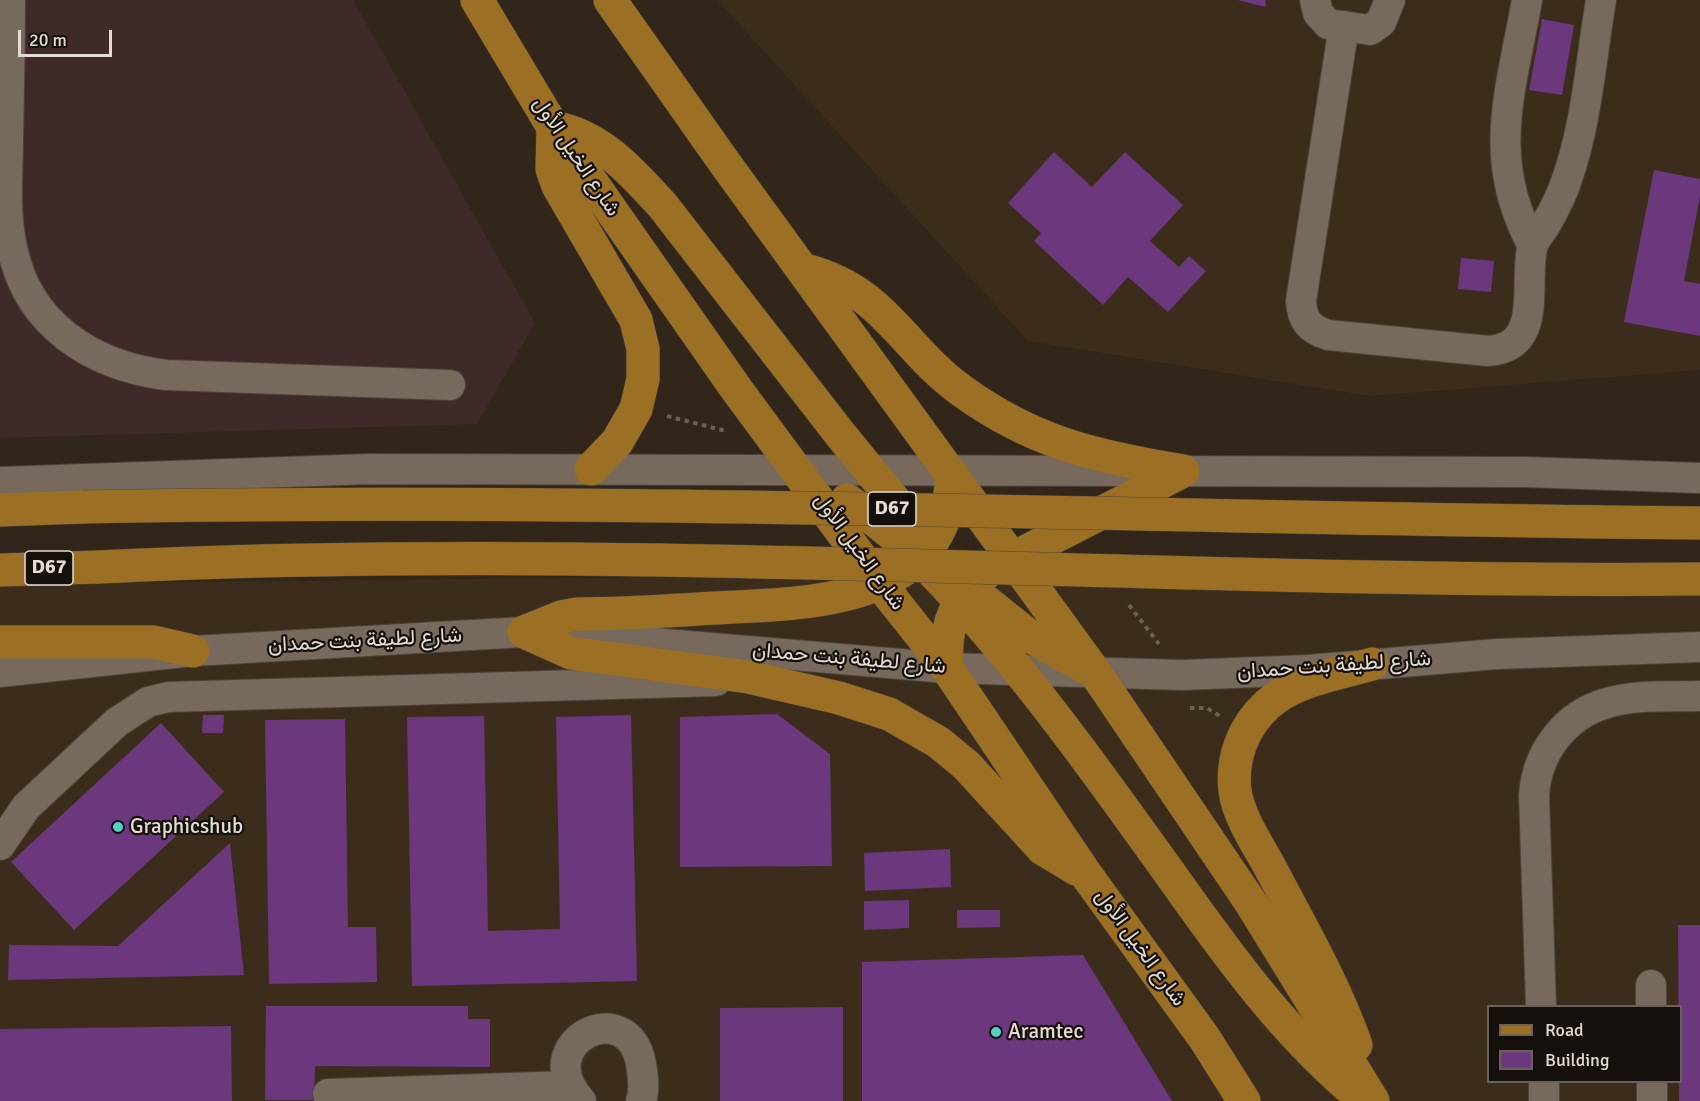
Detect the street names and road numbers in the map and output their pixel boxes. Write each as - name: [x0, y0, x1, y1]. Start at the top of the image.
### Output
- street label: شارع الخيل الأول: [527, 92, 625, 222]
- street label: شارع الخيل الأول: [808, 488, 910, 616]
- road number: D67: [868, 492, 916, 526]
- road number: D67: [25, 551, 73, 585]
- street label: شارع لطيفة بنت حمدان: [267, 623, 463, 659]
- street label: شارع لطيفة بنت حمدان: [751, 638, 947, 680]
- street label: شارع لطيفة بنت حمدان: [1236, 647, 1432, 685]
- street label: شارع الخيل الأول: [1089, 884, 1191, 1012]

